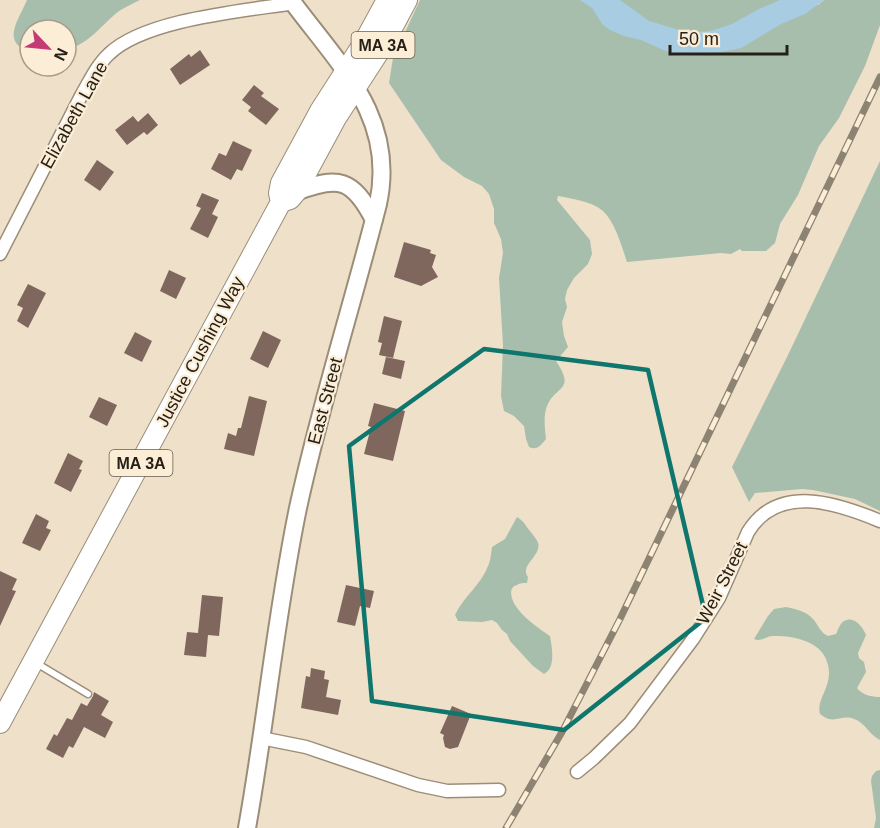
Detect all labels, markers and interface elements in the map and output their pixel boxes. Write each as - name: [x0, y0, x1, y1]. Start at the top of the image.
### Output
- north arrow: [18, 18, 78, 78]
- scale bar: [670, 18, 787, 56]
- text: 50 m: [679, 29, 719, 49]
- road number: MA 3A: [352, 32, 415, 58]
- text: N: [51, 45, 71, 63]
- street label: Elizabeth Lane: [36, 58, 112, 172]
- street label: Justice Cushing Way: [152, 273, 248, 431]
- street label: East Street: [304, 355, 346, 447]
- road number: MA 3A: [110, 450, 172, 476]
- street label: Weir Street: [693, 538, 751, 628]

